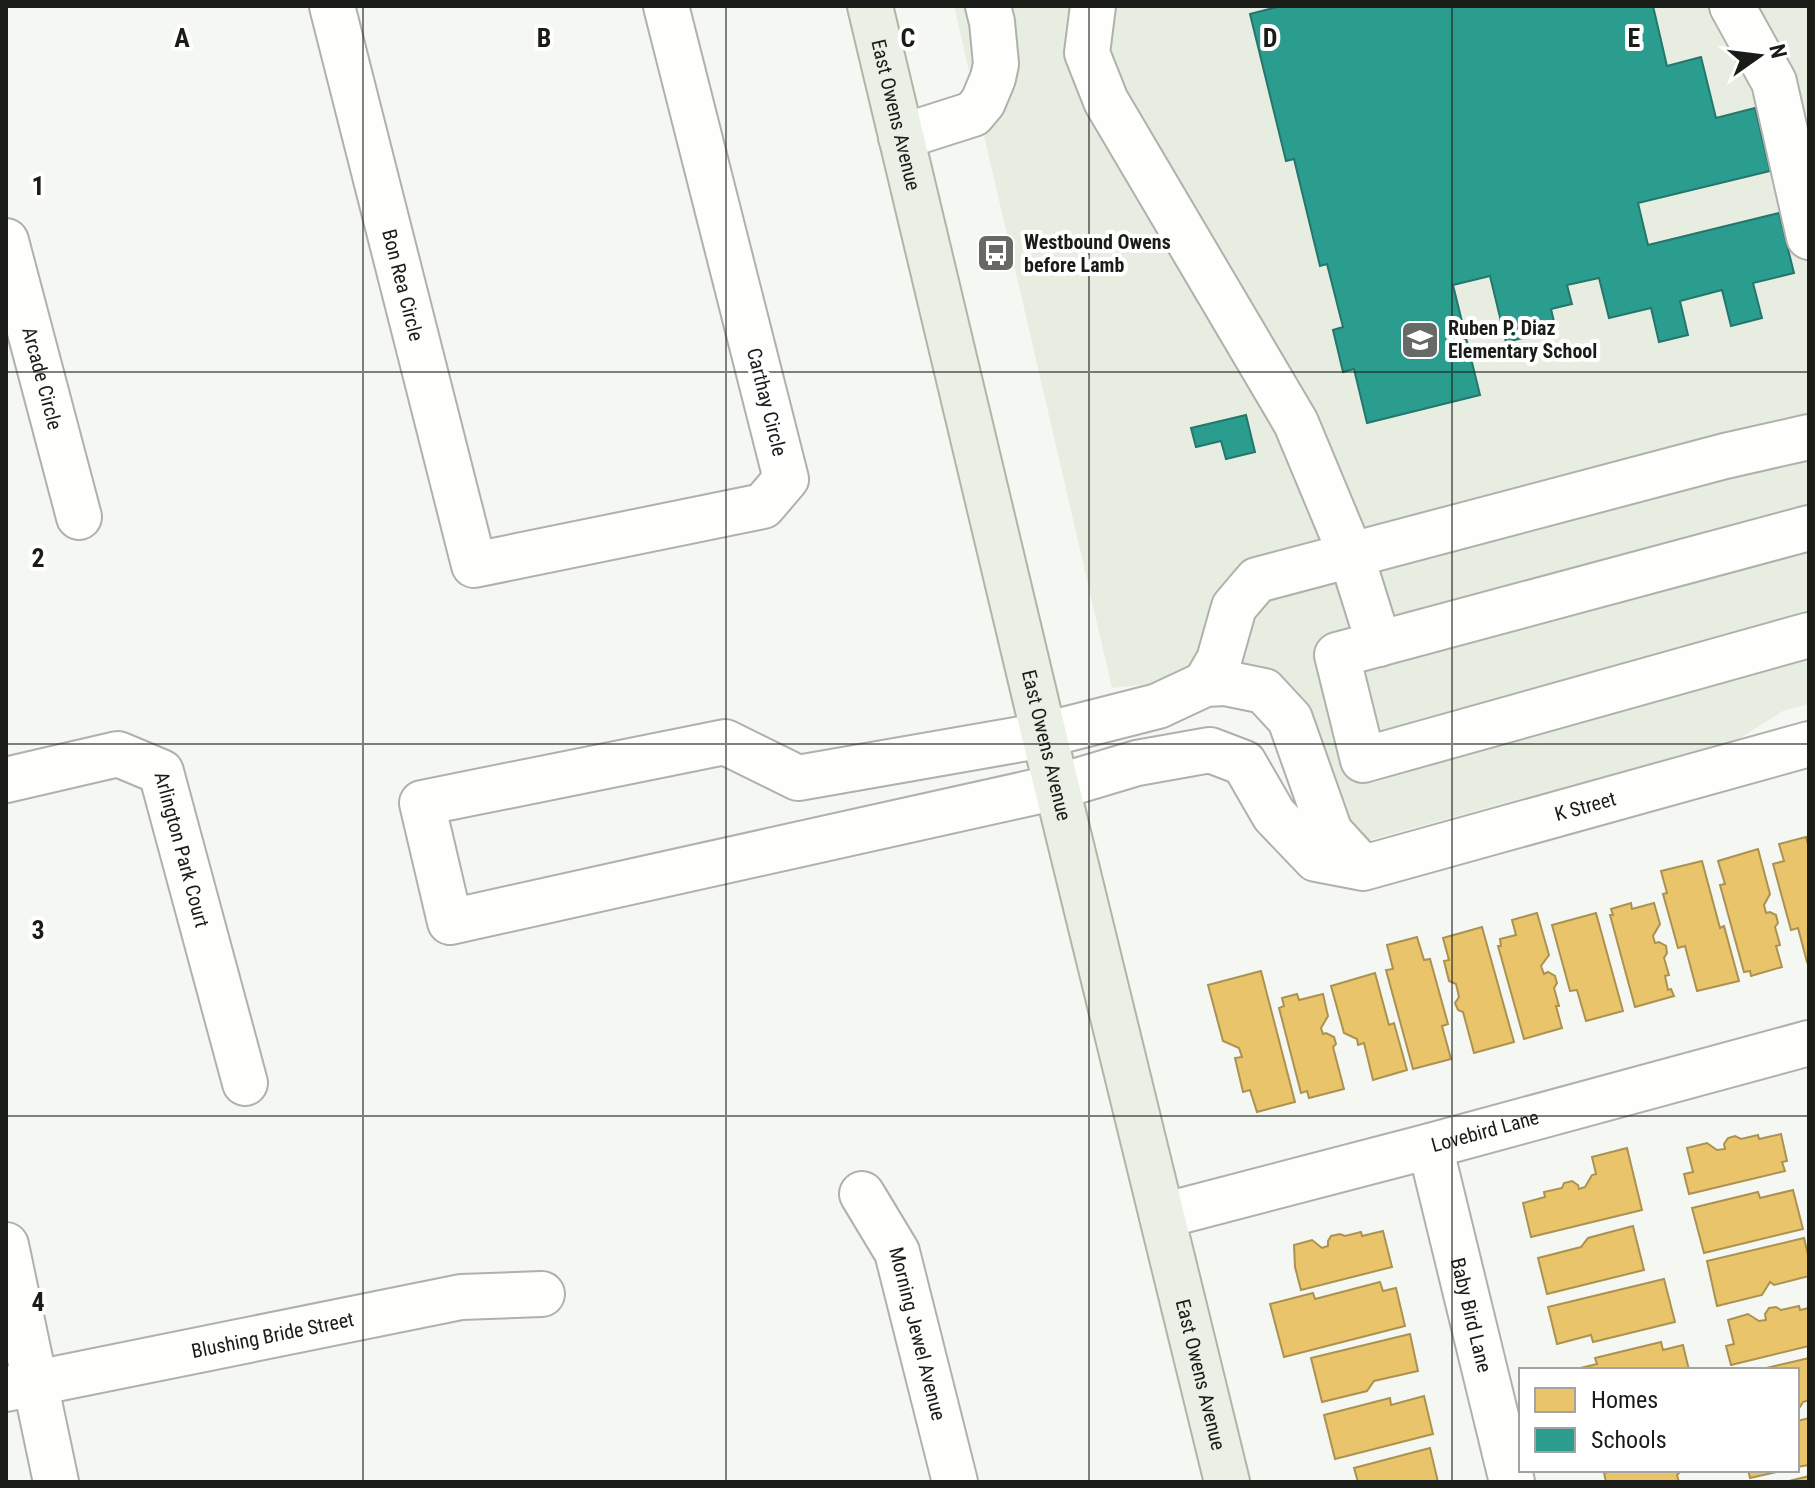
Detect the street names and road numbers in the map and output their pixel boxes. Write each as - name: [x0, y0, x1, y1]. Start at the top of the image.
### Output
- street label: East Owens Avenue: [866, 37, 926, 193]
- street label: Bon Rea Circle: [377, 227, 429, 344]
- street label: Arcade Circle: [17, 324, 67, 432]
- street label: Carthay Circle: [742, 346, 792, 458]
- street label: East Owens Avenue: [1017, 667, 1077, 823]
- street label: Arlington Park Court: [149, 769, 214, 930]
- street label: K Street: [1552, 786, 1619, 826]
- street label: Lovebird Lane: [1429, 1105, 1541, 1157]
- street label: Morning Jewel Avenue: [884, 1245, 951, 1423]
- street label: Baby Bird Lane: [1446, 1255, 1497, 1375]
- street label: East Owens Avenue: [1171, 1297, 1231, 1453]
- street label: Blushing Bride Street: [189, 1307, 356, 1363]

